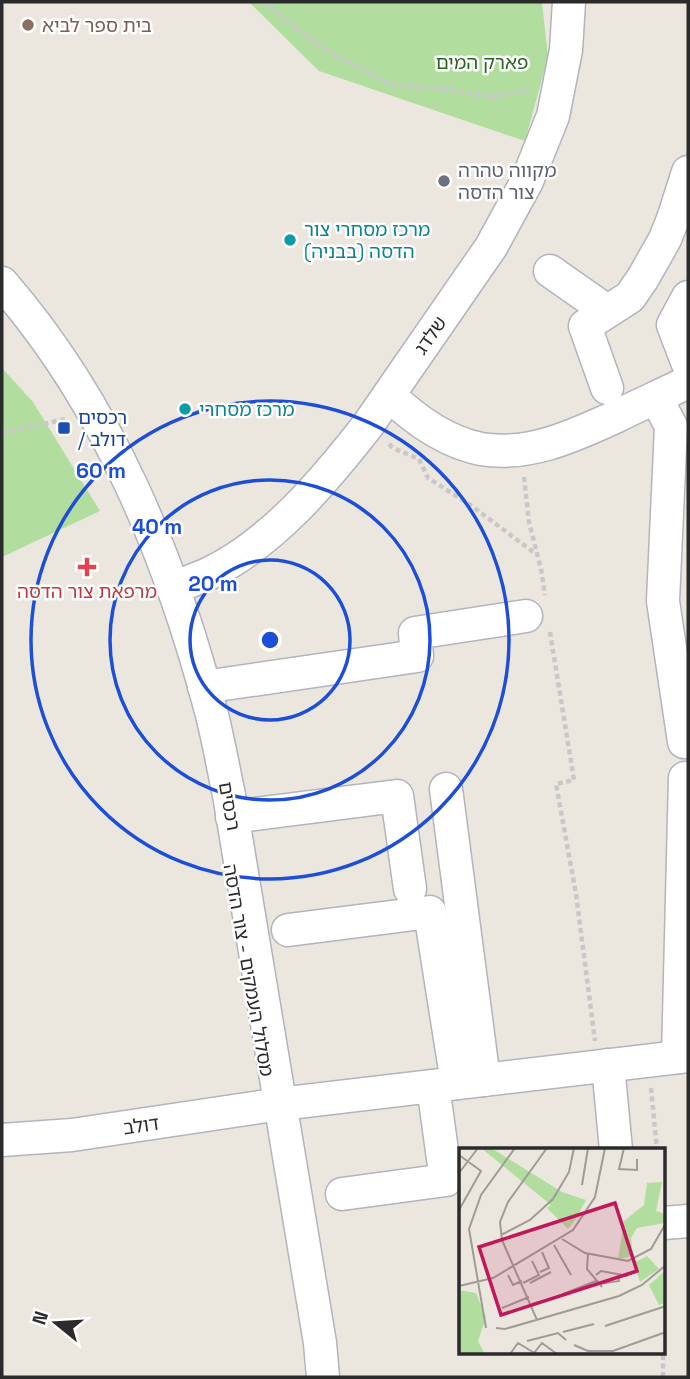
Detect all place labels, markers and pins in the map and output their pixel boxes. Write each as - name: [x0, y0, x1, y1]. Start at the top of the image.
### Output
- place label: בית ספר לביא: [42, 13, 152, 38]
- marker: בית ספר לביא: [20, 17, 36, 33]
- place label: מקווה טהרה צור הדסה: [458, 158, 557, 205]
- marker: מקווה טהרה צור הדסה: [436, 173, 452, 189]
- place label: מרכז מסחרי צור הדסה (בבניה): [304, 217, 430, 264]
- marker: מרכז מסחרי צור הדסה (בבניה): [282, 232, 298, 248]
- place label: מרכז מסחרי: [199, 397, 295, 422]
- marker: מרכז מסחרי: [177, 401, 193, 417]
- place label: רכסים / דולב: [78, 405, 127, 452]
- marker: רכסים / דולב: [56, 420, 72, 436]
- marker: מרפאת צור הדסה: [77, 557, 97, 577]
- place label: מרפאת צור הדסה: [17, 579, 157, 604]
- centre of rings: [258, 628, 282, 652]

